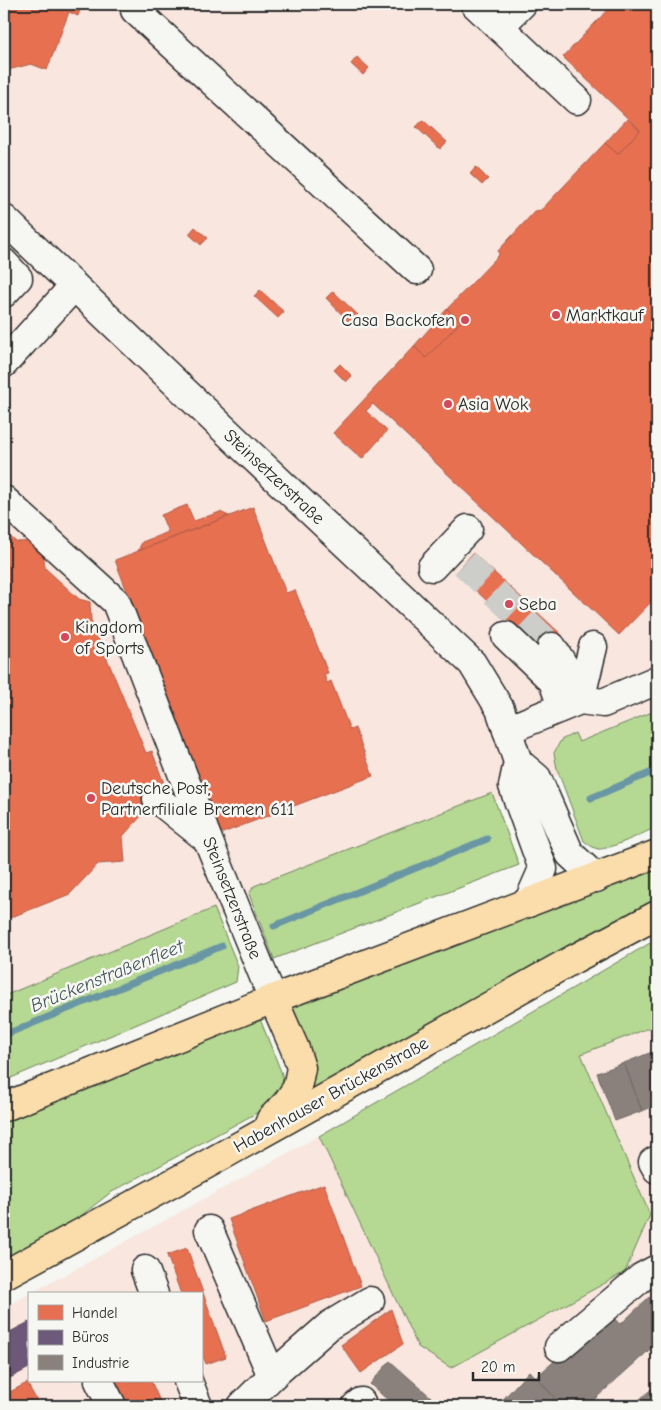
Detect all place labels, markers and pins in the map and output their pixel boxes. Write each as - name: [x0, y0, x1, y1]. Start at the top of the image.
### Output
- place label: Marktkauf: [566, 305, 644, 326]
- marker: Marktkauf: [550, 309, 562, 321]
- place label: Casa Backofen: [341, 310, 455, 331]
- marker: Casa Backofen: [459, 314, 471, 326]
- place label: Asia Wok: [458, 394, 529, 415]
- marker: Asia Wok: [442, 398, 454, 410]
- place label: Seba: [519, 594, 557, 615]
- marker: Seba: [503, 598, 515, 610]
- place label: Kingdom of Sports: [75, 617, 144, 659]
- marker: Kingdom of Sports: [59, 631, 71, 643]
- place label: Deutsche Post, Partnerfiliale Bremen 611: [101, 778, 294, 820]
- marker: Deutsche Post, Partnerfiliale Bremen 611: [85, 792, 97, 804]

